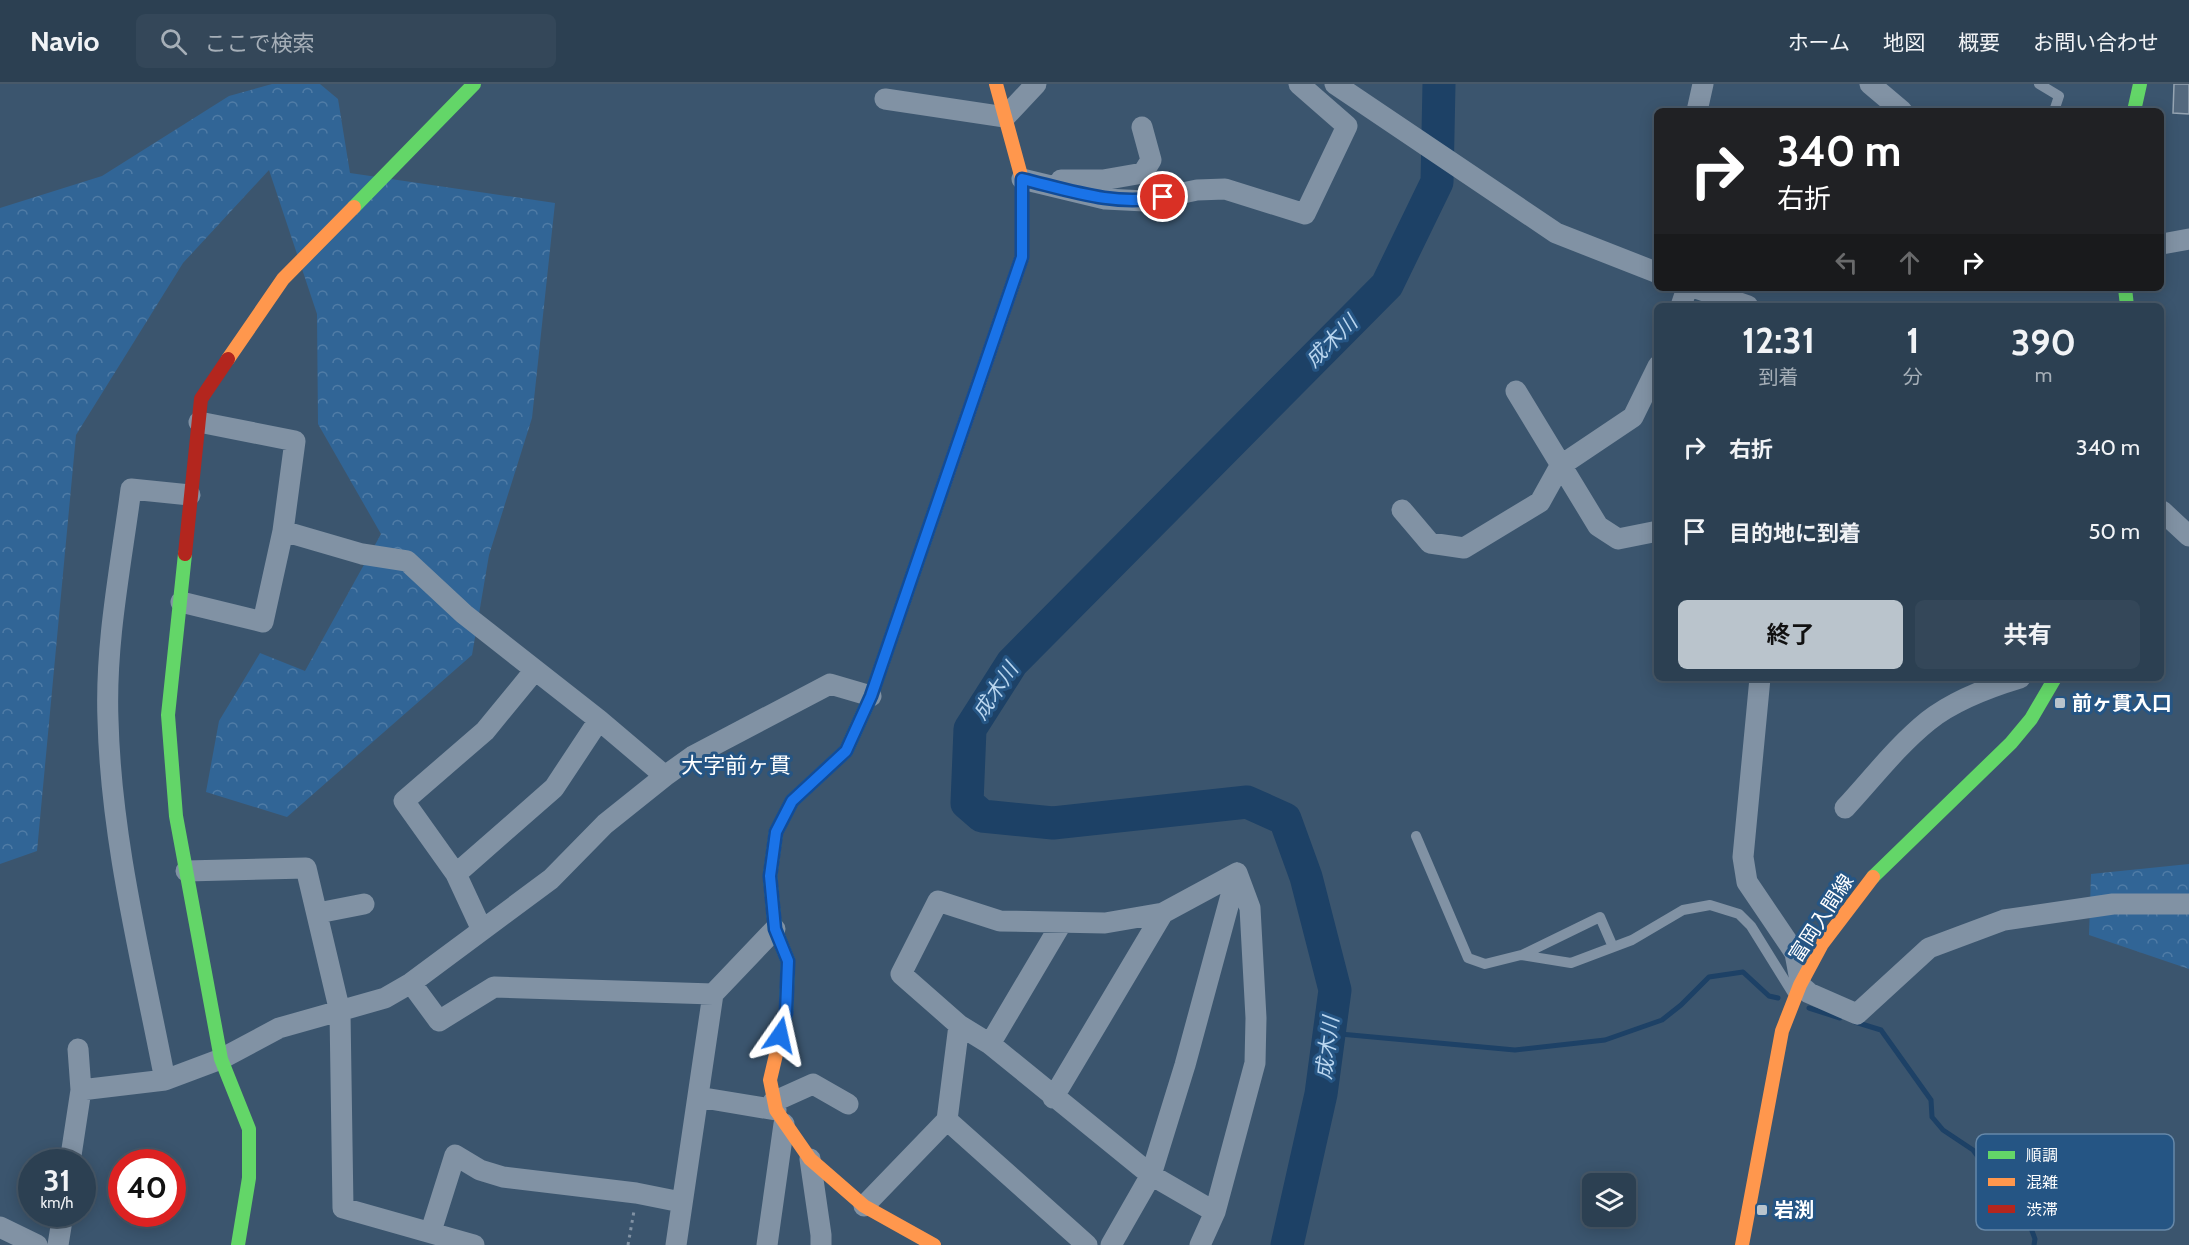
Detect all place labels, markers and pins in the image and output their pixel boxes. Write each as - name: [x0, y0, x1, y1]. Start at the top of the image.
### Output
- pin: [1137, 171, 1188, 222]
- place label: 前ヶ貫入口: [2072, 691, 2172, 715]
- marker: 前ヶ貫入口: [2053, 696, 2067, 710]
- place label: 岩渕: [1774, 1198, 1814, 1222]
- marker: 岩渕: [1755, 1203, 1769, 1217]

